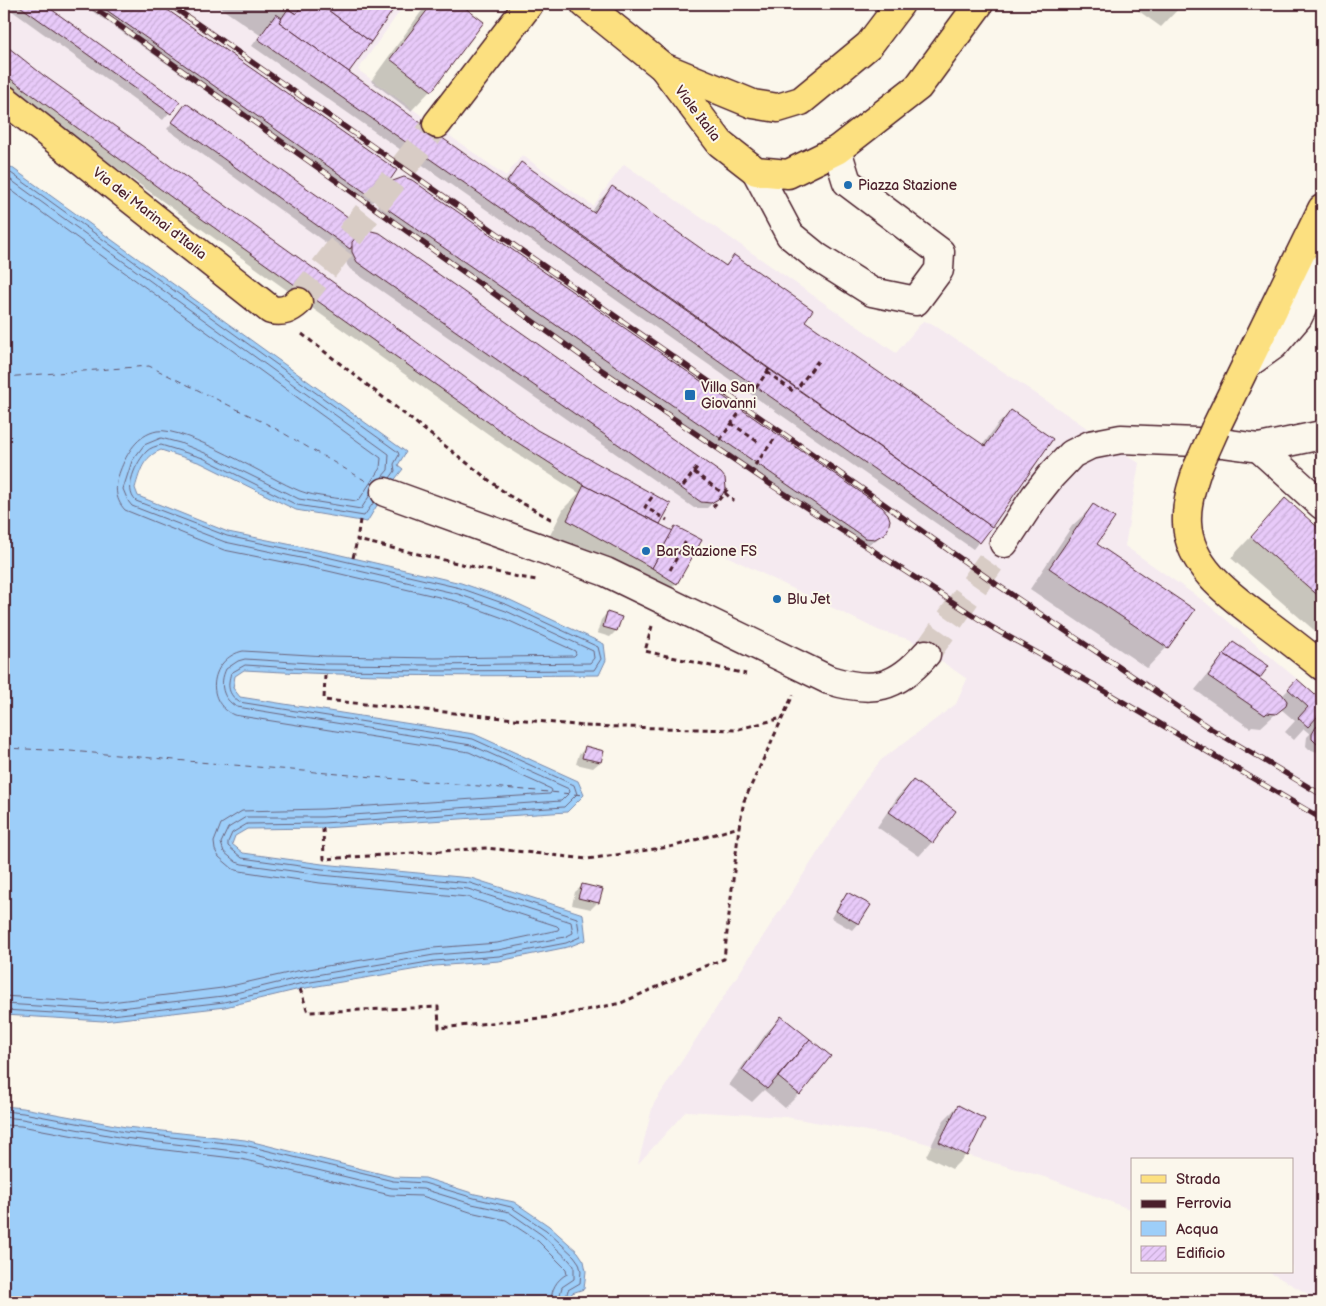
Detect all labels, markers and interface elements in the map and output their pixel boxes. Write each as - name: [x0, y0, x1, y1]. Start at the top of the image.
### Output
- street label: Viale Italia: [671, 82, 724, 145]
- street label: Via dei Marinai d'Italia: [89, 164, 210, 263]
- place label: Piazza Stazione: [858, 177, 957, 194]
- marker: Piazza Stazione: [842, 179, 854, 191]
- place label: Villa San Giovanni: [701, 379, 756, 412]
- marker: Villa San Giovanni: [683, 388, 697, 402]
- place label: Bar Stazione FS: [656, 543, 757, 560]
- marker: Bar Stazione FS: [640, 545, 652, 557]
- place label: Blu Jet: [787, 591, 831, 608]
- marker: Blu Jet: [771, 593, 783, 605]
- legend: [1131, 1158, 1294, 1274]
- text: Strada: [1176, 1170, 1220, 1189]
- text: Ferrovia: [1176, 1194, 1232, 1213]
- text: Acqua: [1176, 1220, 1218, 1239]
- text: Edificio: [1176, 1244, 1225, 1263]

